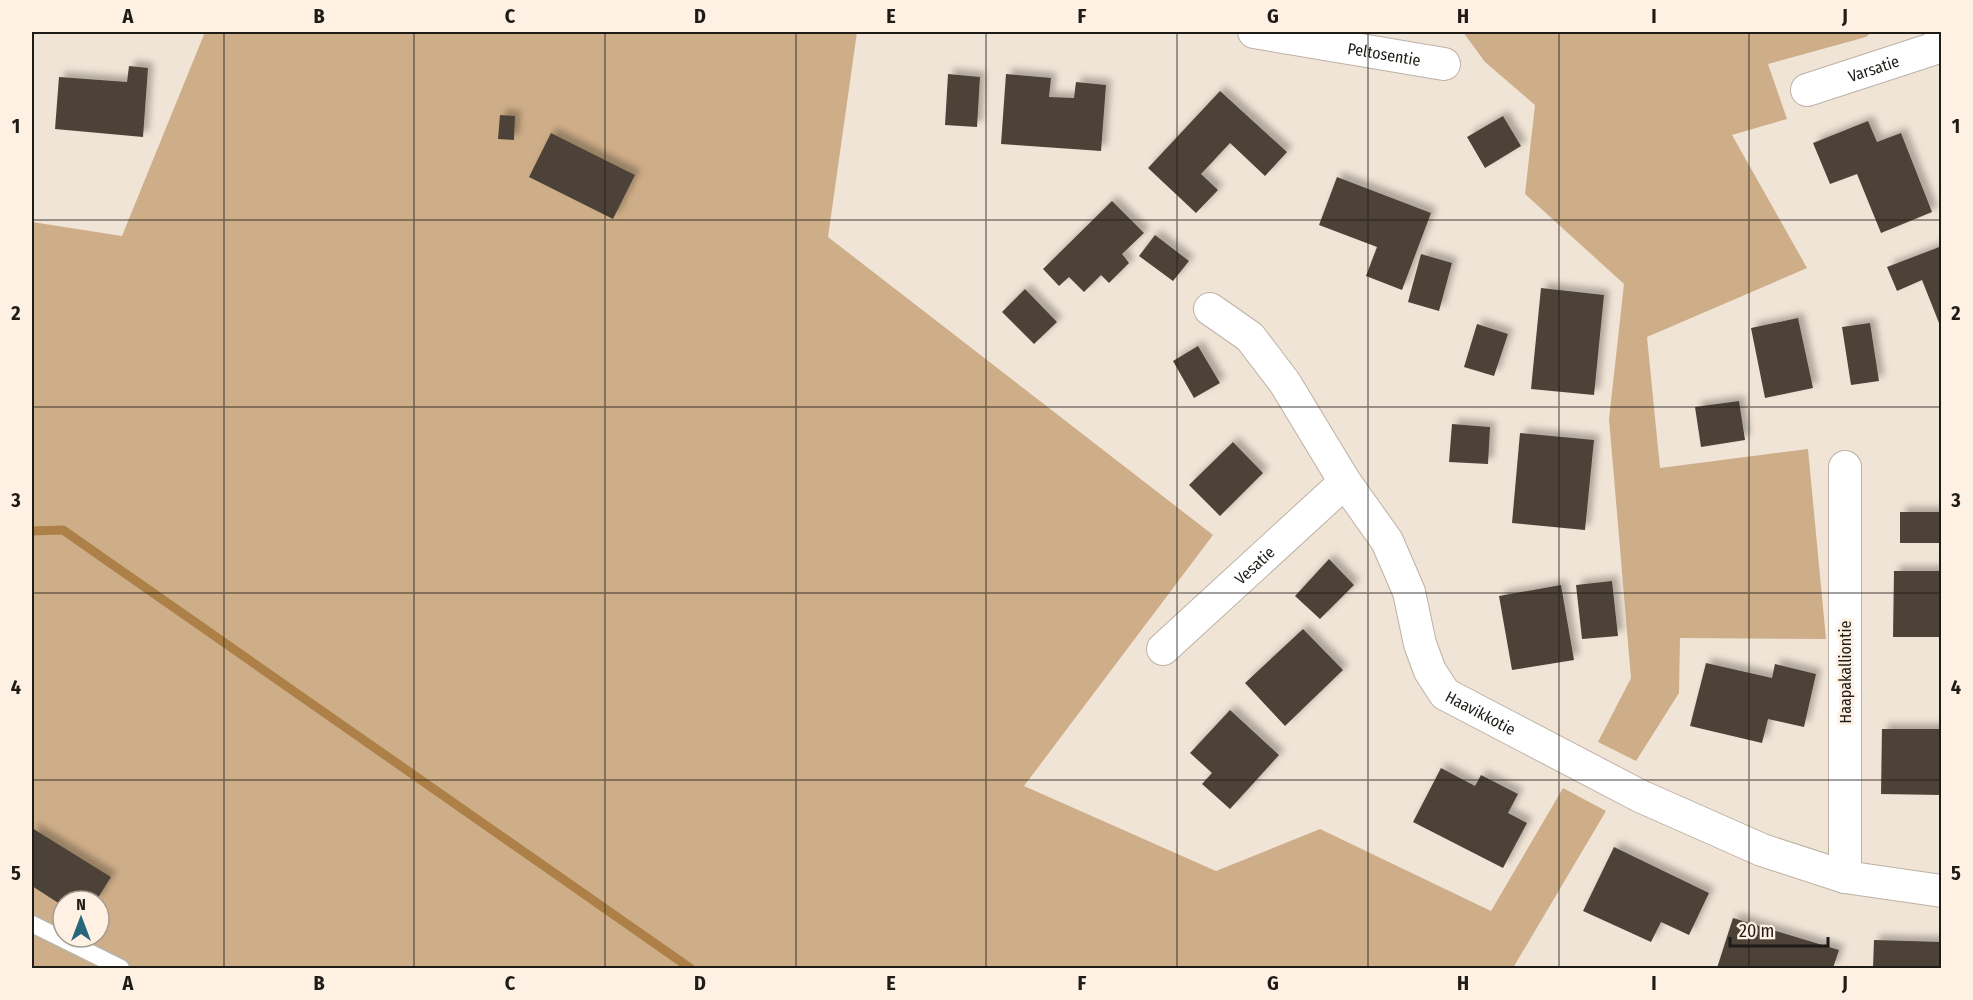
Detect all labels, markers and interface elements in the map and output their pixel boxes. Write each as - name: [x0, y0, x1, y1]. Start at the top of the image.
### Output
- text: A: [122, 4, 135, 28]
- text: B: [313, 4, 325, 28]
- text: C: [505, 4, 516, 28]
- text: D: [694, 4, 706, 28]
- text: E: [886, 4, 896, 28]
- text: F: [1078, 4, 1087, 28]
- text: G: [1267, 4, 1279, 28]
- text: H: [1457, 4, 1469, 28]
- text: I: [1651, 4, 1657, 28]
- text: J: [1841, 4, 1848, 28]
- street label: Peltosentie: [1346, 39, 1422, 70]
- street label: Varsatie: [1846, 52, 1902, 86]
- text: 1: [12, 114, 20, 138]
- text: 1: [1952, 114, 1960, 138]
- text: 2: [10, 301, 21, 325]
- text: 2: [1950, 301, 1961, 325]
- text: 3: [10, 488, 21, 512]
- text: 3: [1950, 488, 1961, 512]
- street label: Vesatie: [1231, 542, 1279, 589]
- street label: Haapakalliontie: [1836, 620, 1855, 723]
- text: 4: [11, 675, 21, 699]
- text: 4: [1951, 675, 1961, 699]
- street label: Haavikkotie: [1442, 687, 1519, 739]
- text: 5: [11, 861, 21, 885]
- text: 5: [1951, 861, 1961, 885]
- north arrow: [51, 889, 111, 949]
- text: N: [76, 895, 86, 914]
- scale bar: [1730, 910, 1828, 948]
- text: 20 m: [1739, 920, 1774, 942]
- text: A: [122, 971, 135, 995]
- text: B: [313, 971, 325, 995]
- text: C: [505, 971, 516, 995]
- text: D: [694, 971, 706, 995]
- text: E: [886, 971, 896, 995]
- text: F: [1078, 971, 1087, 995]
- text: G: [1267, 971, 1279, 995]
- text: H: [1457, 971, 1469, 995]
- text: I: [1651, 971, 1657, 995]
- text: J: [1841, 971, 1848, 995]

